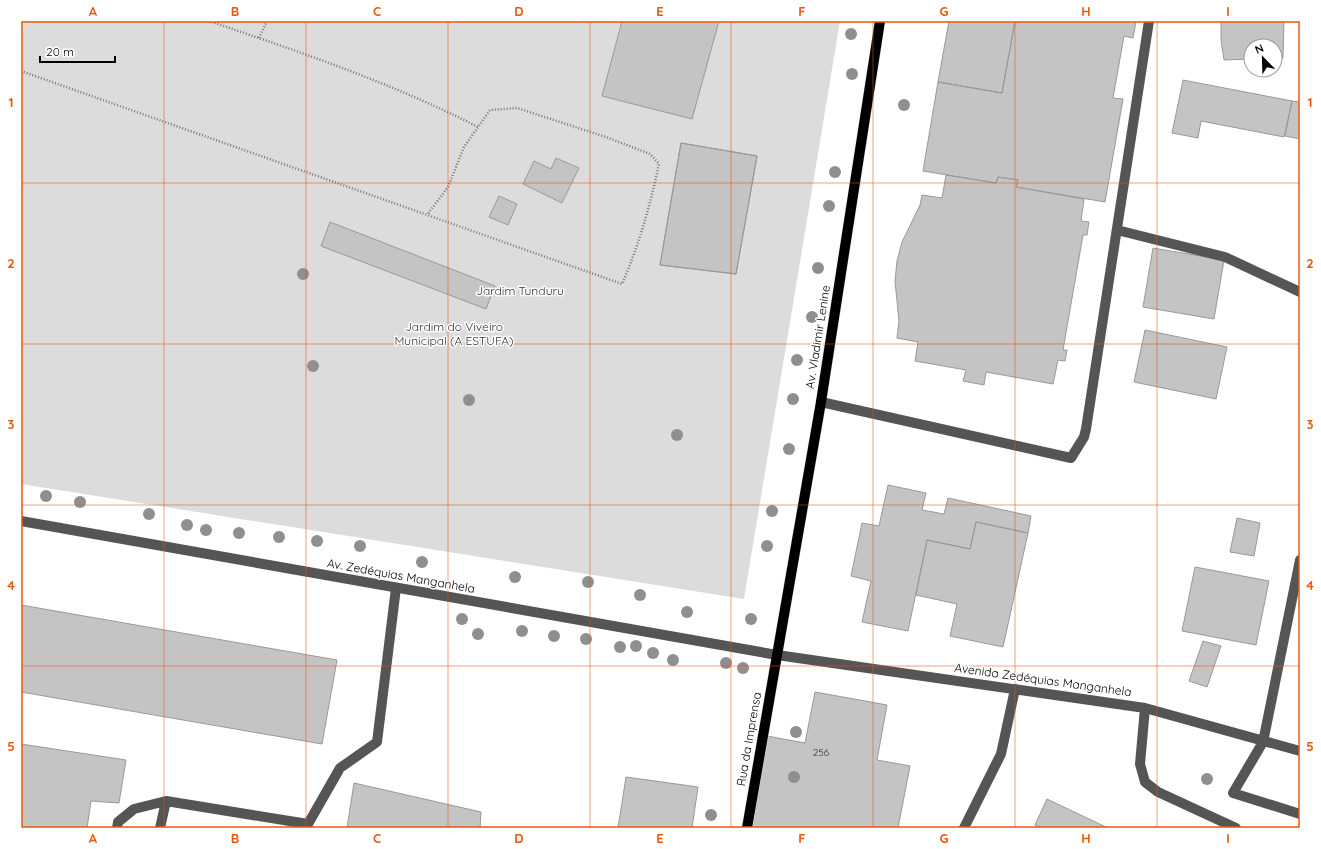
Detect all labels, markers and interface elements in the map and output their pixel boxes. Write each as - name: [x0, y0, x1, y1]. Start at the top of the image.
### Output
- text: A: [89, 3, 98, 19]
- text: B: [231, 3, 239, 19]
- text: C: [373, 3, 381, 19]
- text: D: [514, 3, 524, 19]
- text: E: [656, 3, 664, 19]
- text: F: [798, 3, 806, 19]
- text: G: [939, 3, 949, 19]
- text: H: [1081, 3, 1091, 19]
- text: I: [1226, 3, 1230, 19]
- scale bar: [40, 38, 115, 64]
- north arrow: [1243, 38, 1283, 78]
- text: N: [1253, 41, 1266, 57]
- text: 20 m: [46, 44, 74, 59]
- text: 1: [8, 94, 14, 110]
- text: 1: [1307, 94, 1313, 110]
- text: 2: [7, 255, 15, 271]
- text: 2: [1306, 255, 1314, 271]
- park label: Jardim Tunduru: [476, 283, 564, 298]
- street label: Av. Vladimir Lenine: [802, 284, 833, 390]
- park label: Jardim do Viveiro Municipal (A ESTUFA): [394, 319, 514, 348]
- text: 3: [8, 416, 15, 432]
- text: 3: [1307, 416, 1314, 432]
- street label: Av. Zedéquias Manganhela: [326, 555, 476, 596]
- text: 4: [7, 577, 15, 593]
- text: 4: [1306, 577, 1314, 593]
- street label: Avenida Zedéquias Manganhela: [954, 660, 1133, 699]
- street label: Rua da Imprensa: [733, 691, 764, 787]
- text: 5: [7, 738, 15, 754]
- text: 5: [1306, 738, 1314, 754]
- house number: 256: [813, 746, 830, 759]
- text: A: [89, 830, 98, 846]
- text: B: [231, 830, 239, 846]
- text: C: [373, 830, 381, 846]
- text: D: [514, 830, 524, 846]
- text: E: [656, 830, 664, 846]
- text: F: [798, 830, 806, 846]
- text: G: [939, 830, 949, 846]
- text: H: [1081, 830, 1091, 846]
- text: I: [1226, 830, 1230, 846]

